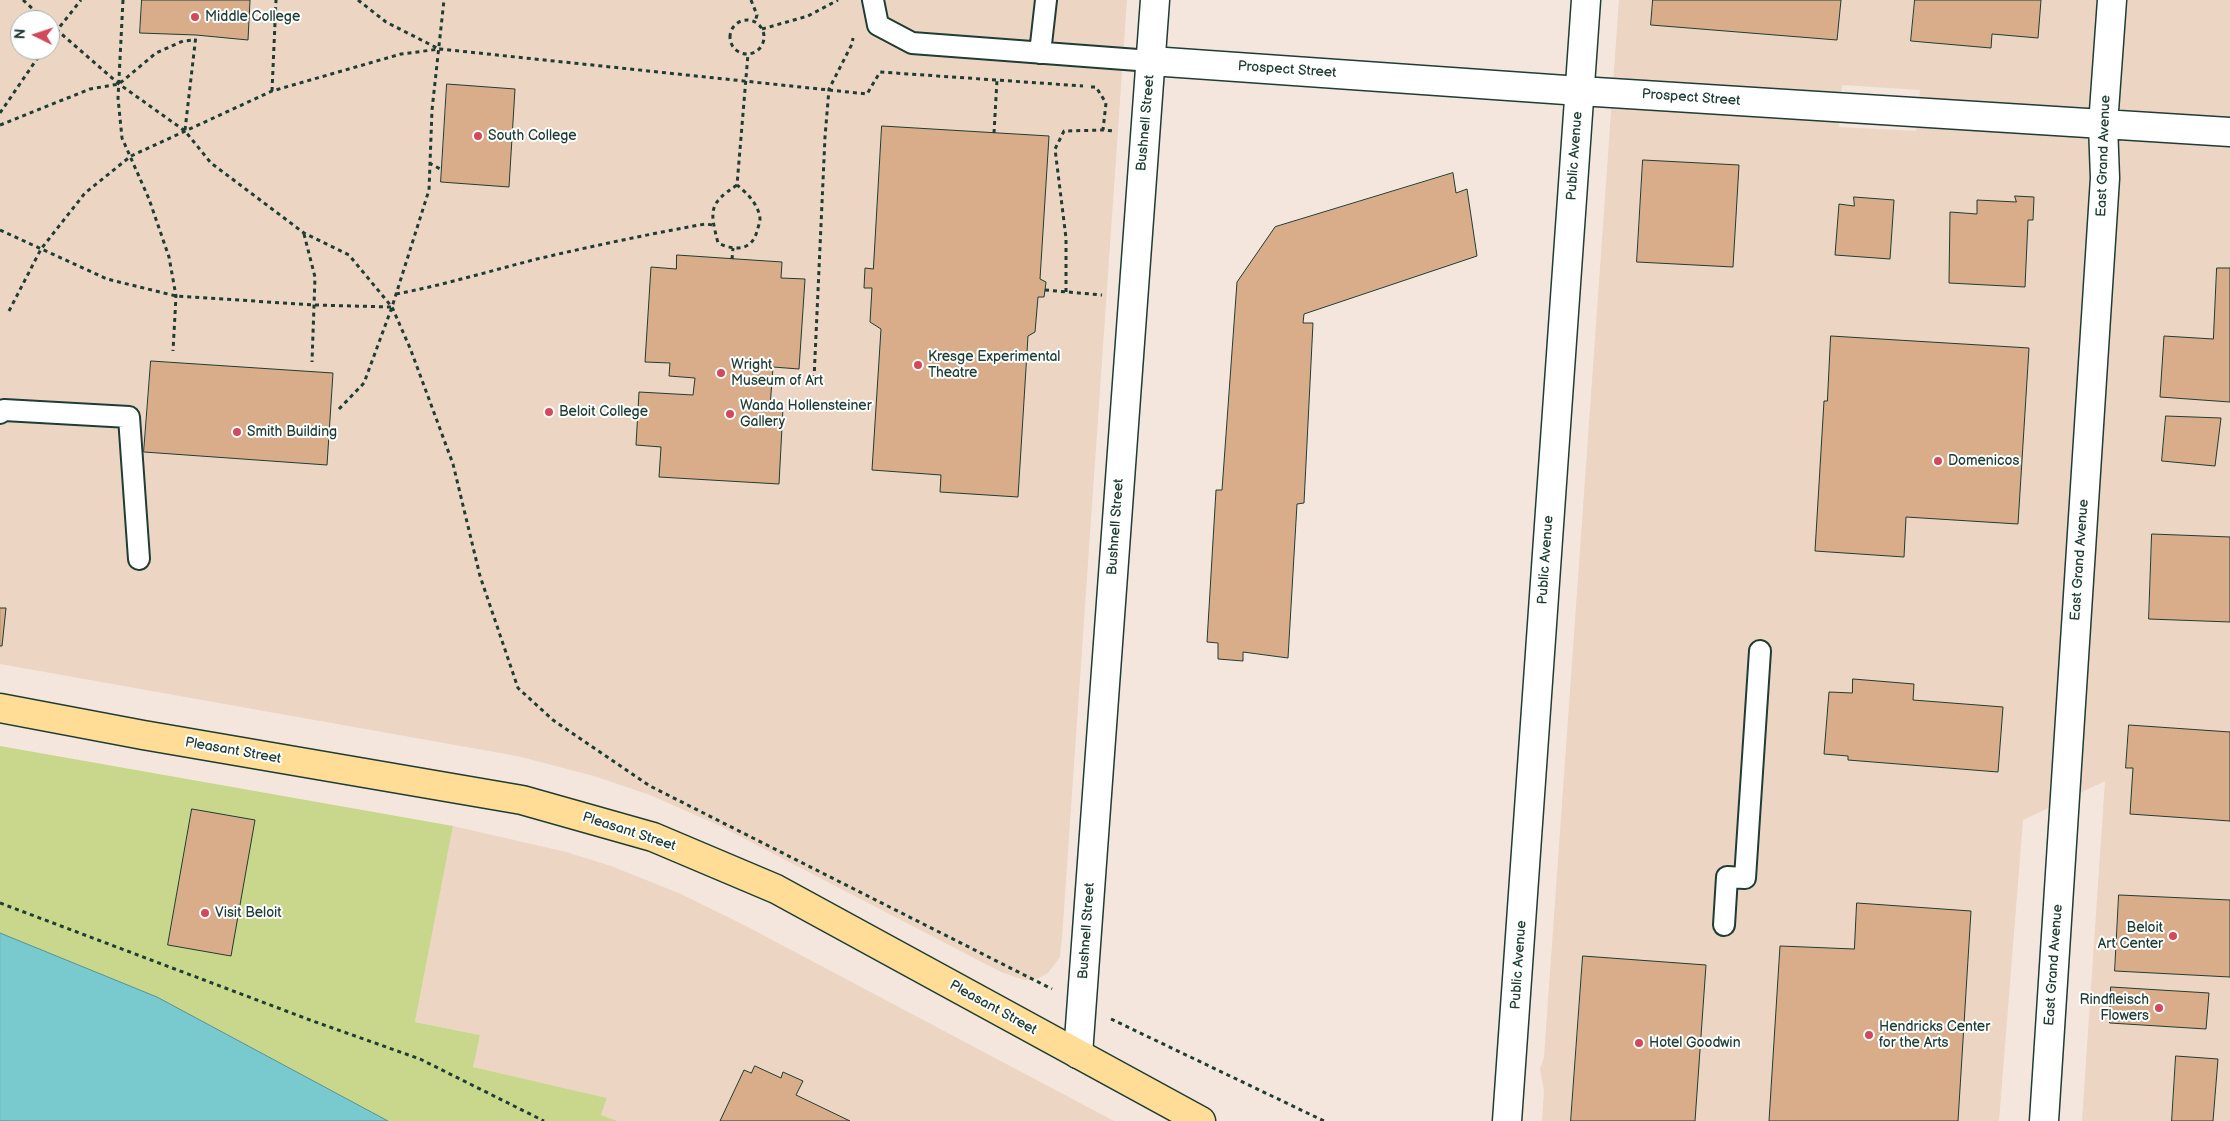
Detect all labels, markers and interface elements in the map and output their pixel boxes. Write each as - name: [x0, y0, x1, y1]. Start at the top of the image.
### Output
- place label: Middle College: [205, 9, 300, 25]
- north arrow: [10, 10, 60, 60]
- marker: Middle College: [189, 11, 201, 23]
- text: N: [12, 28, 29, 40]
- street label: Prospect Street: [1237, 58, 1337, 82]
- street label: Bushnell Street: [1133, 74, 1159, 172]
- street label: Prospect Street: [1641, 86, 1741, 110]
- street label: East Grand Avenue: [2093, 95, 2115, 217]
- street label: Public Avenue: [1564, 111, 1586, 201]
- place label: South College: [488, 128, 577, 144]
- marker: South College: [472, 130, 484, 142]
- place label: Kresge Experimental Theatre: [928, 349, 1060, 382]
- place label: Wright Museum of Art: [731, 357, 823, 390]
- marker: Kresge Experimental Theatre: [912, 359, 924, 371]
- marker: Wright Museum of Art: [715, 367, 727, 379]
- place label: Wanda Hollensteiner Gallery: [740, 398, 872, 431]
- place label: Beloit College: [559, 404, 648, 420]
- marker: Beloit College: [543, 406, 555, 418]
- marker: Wanda Hollensteiner Gallery: [724, 408, 736, 420]
- place label: Smith Building: [247, 424, 337, 440]
- marker: Smith Building: [231, 426, 243, 438]
- place label: Domenicos: [1948, 453, 2019, 469]
- marker: Domenicos: [1932, 455, 1944, 467]
- street label: Bushnell Street: [1104, 478, 1128, 576]
- street label: East Grand Avenue: [2067, 499, 2093, 621]
- street label: Public Avenue: [1535, 515, 1557, 605]
- street label: Pleasant Street: [184, 734, 282, 768]
- street label: Pleasant Street: [580, 809, 678, 855]
- street label: Bushnell Street: [1075, 882, 1099, 980]
- street label: East Grand Avenue: [2041, 904, 2067, 1026]
- place label: Visit Beloit: [215, 905, 282, 921]
- marker: Visit Beloit: [199, 907, 211, 919]
- street label: Public Avenue: [1508, 920, 1530, 1010]
- place label: Beloit Art Center: [2098, 920, 2163, 952]
- marker: Beloit Art Center: [2167, 930, 2179, 942]
- street label: Pleasant Street: [946, 977, 1040, 1039]
- place label: Rindfleisch Flowers: [2080, 992, 2149, 1024]
- marker: Rindfleisch Flowers: [2153, 1002, 2165, 1014]
- place label: Hendricks Center for the Arts: [1879, 1019, 1990, 1052]
- marker: Hendricks Center for the Arts: [1863, 1029, 1875, 1041]
- place label: Hotel Goodwin: [1649, 1035, 1741, 1051]
- marker: Hotel Goodwin: [1633, 1037, 1645, 1049]

